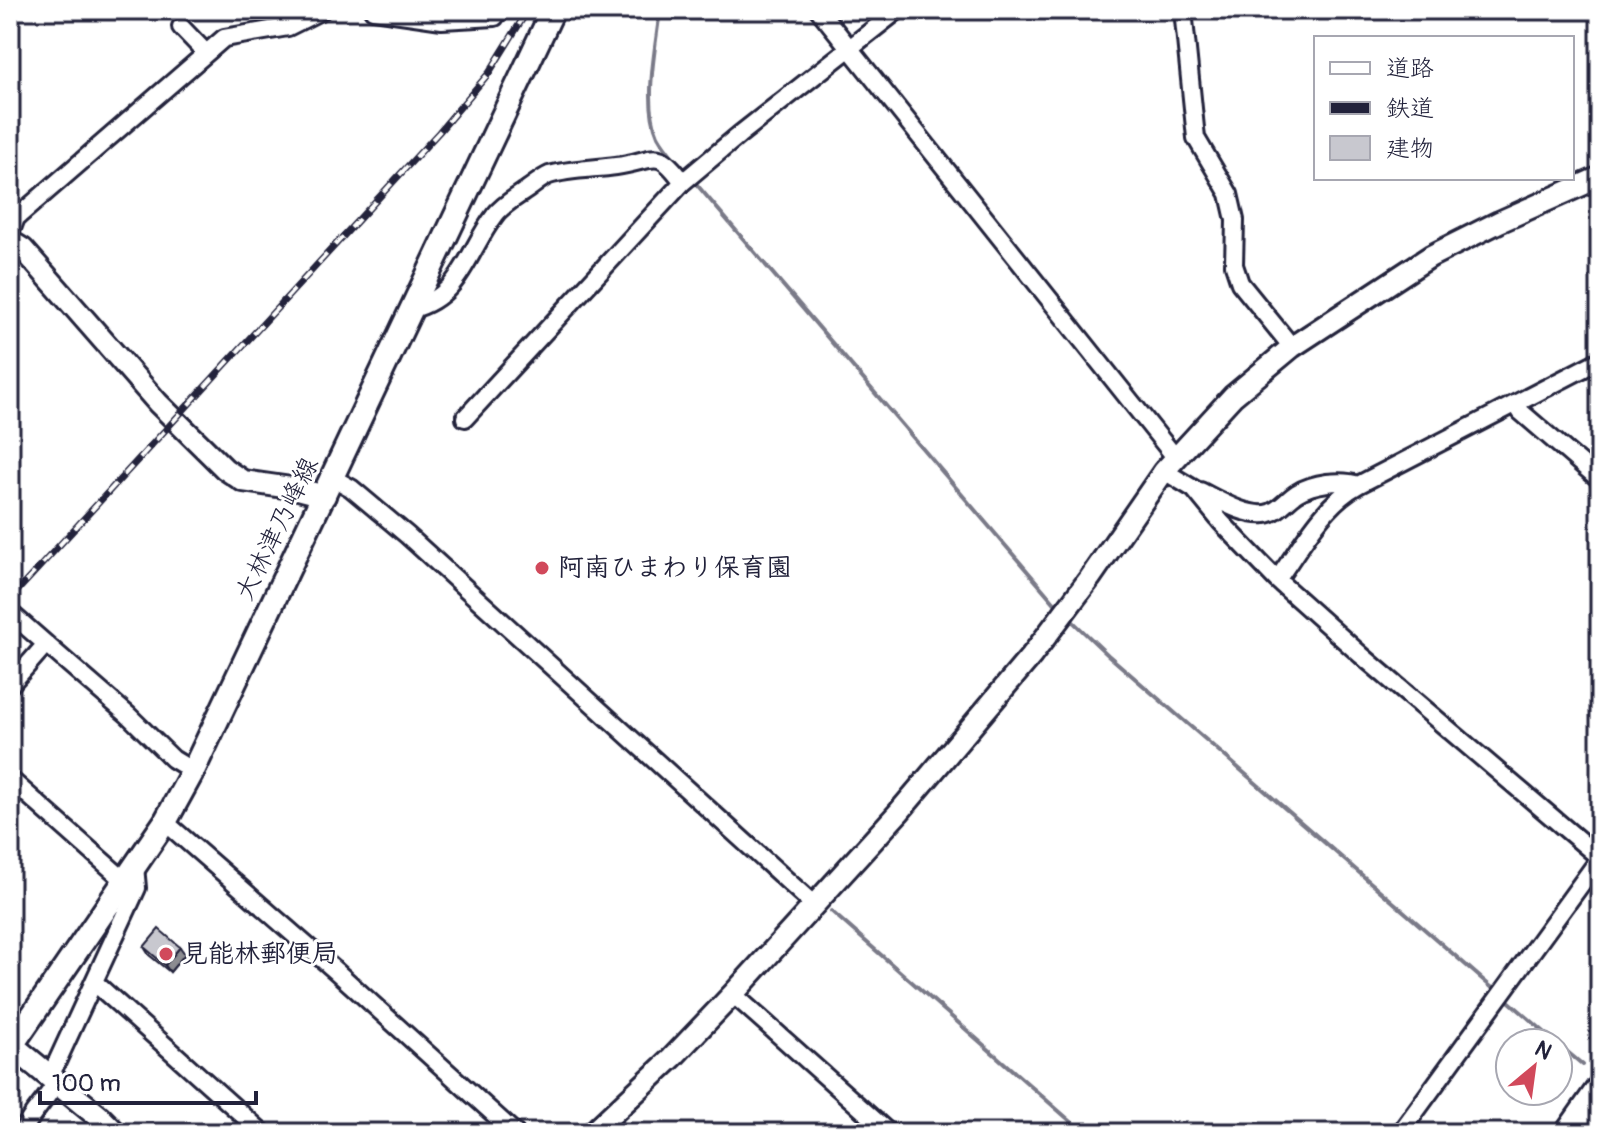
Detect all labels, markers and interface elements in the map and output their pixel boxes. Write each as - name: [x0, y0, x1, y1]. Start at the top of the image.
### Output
- legend: [1314, 36, 1574, 180]
- text: 道路: [1386, 54, 1434, 83]
- text: 鉄道: [1386, 94, 1434, 123]
- text: 建物: [1386, 134, 1434, 163]
- street label: 大林津乃峰線: [228, 452, 326, 606]
- place label: 阿南ひまわり保育園: [558, 552, 792, 584]
- marker: 阿南ひまわり保育園: [533, 559, 551, 577]
- place label: 見能林郵便局: [182, 938, 338, 970]
- marker: 見能林郵便局: [157, 945, 175, 963]
- north arrow: [1494, 1027, 1574, 1107]
- text: N: [1530, 1035, 1557, 1066]
- scale bar: [40, 1055, 256, 1105]
- text: 100 m: [52, 1069, 121, 1098]

